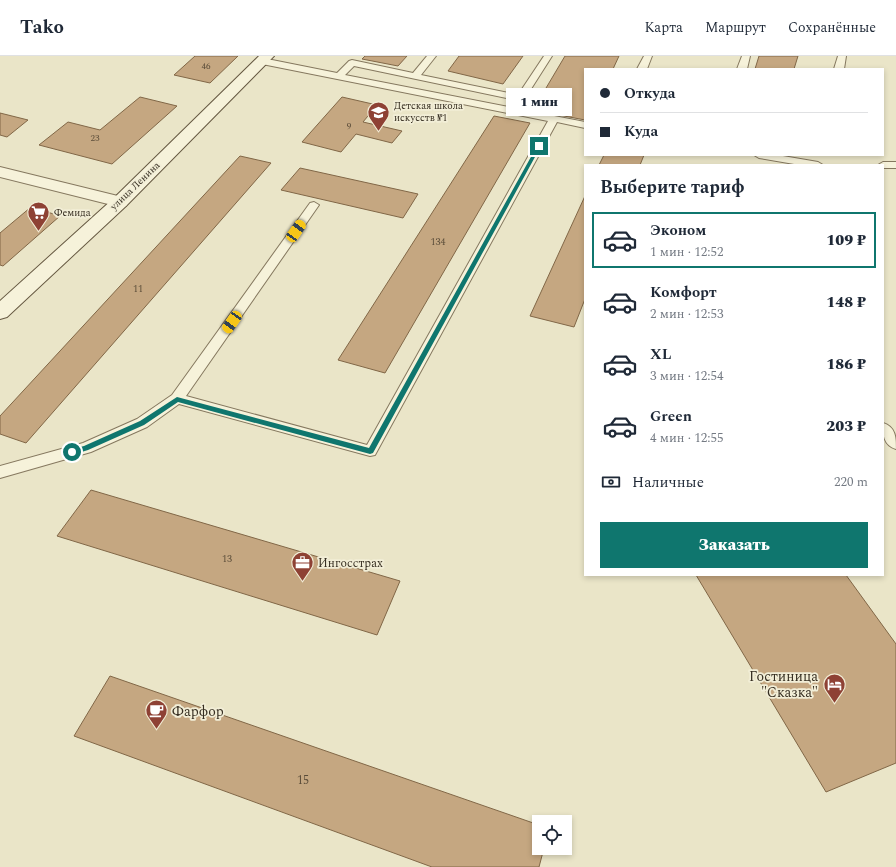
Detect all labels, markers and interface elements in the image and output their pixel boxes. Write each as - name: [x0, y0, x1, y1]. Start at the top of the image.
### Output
- text: Tako: [20, 13, 64, 42]
- text: Карта: [645, 17, 683, 38]
- text: Маршрут: [705, 17, 766, 38]
- text: Сохранённые: [788, 17, 876, 38]
- house number: 46: [201, 59, 211, 73]
- text: Откуда: [624, 82, 676, 105]
- callout: 1 мин: [506, 88, 572, 116]
- text: 1 мин: [520, 92, 558, 112]
- place label: Детская школа искусств №1: [394, 98, 463, 126]
- school or university icon: Детская школа искусств №1: [365, 99, 391, 132]
- house number: 9: [347, 119, 352, 133]
- text: Куда: [624, 120, 658, 143]
- house number: 23: [90, 131, 100, 145]
- route end: [530, 137, 548, 155]
- street label: улица Ленина: [106, 158, 164, 215]
- text: Выберите тариф: [600, 174, 745, 201]
- supermarket icon: Фемида: [26, 200, 52, 233]
- place label: Фемида: [54, 205, 91, 221]
- car: [284, 218, 308, 244]
- text: Эконом: [650, 219, 706, 242]
- icon: car: [602, 222, 638, 258]
- text: 109 ₽: [826, 229, 866, 252]
- house number: 134: [431, 234, 446, 250]
- text: 1 мин · 12:52: [650, 242, 723, 262]
- house number: 11: [133, 281, 143, 297]
- text: Комфорт: [650, 281, 717, 304]
- icon: car: [602, 284, 638, 320]
- text: 148 ₽: [826, 291, 866, 314]
- text: 2 мин · 12:53: [650, 304, 723, 324]
- car: [220, 309, 244, 335]
- text: XL: [650, 343, 671, 366]
- icon: car: [602, 346, 638, 382]
- text: 186 ₽: [826, 353, 866, 376]
- text: 3 мин · 12:54: [650, 366, 723, 386]
- text: Green: [650, 405, 692, 428]
- icon: car: [602, 408, 638, 444]
- text: 203 ₽: [826, 415, 866, 438]
- text: 4 мин · 12:55: [650, 428, 723, 448]
- route start: [63, 443, 81, 461]
- icon: cash: [600, 471, 622, 493]
- text: Наличные: [632, 471, 704, 494]
- text: 220 m: [834, 472, 868, 492]
- button: Заказать: [600, 522, 868, 568]
- office icon: Ингосстрах: [290, 550, 316, 583]
- house number: 13: [222, 551, 232, 567]
- place label: Ингосстрах: [318, 554, 383, 573]
- place label: Гостиница "Сказка": [749, 666, 818, 703]
- hotel icon: Гостиница "Сказка": [821, 671, 847, 704]
- cafe icon: Фарфор: [144, 698, 170, 731]
- place label: Фарфор: [172, 701, 224, 722]
- house number: 15: [297, 771, 309, 790]
- map controls: [532, 815, 572, 855]
- button: locate: [532, 815, 572, 855]

